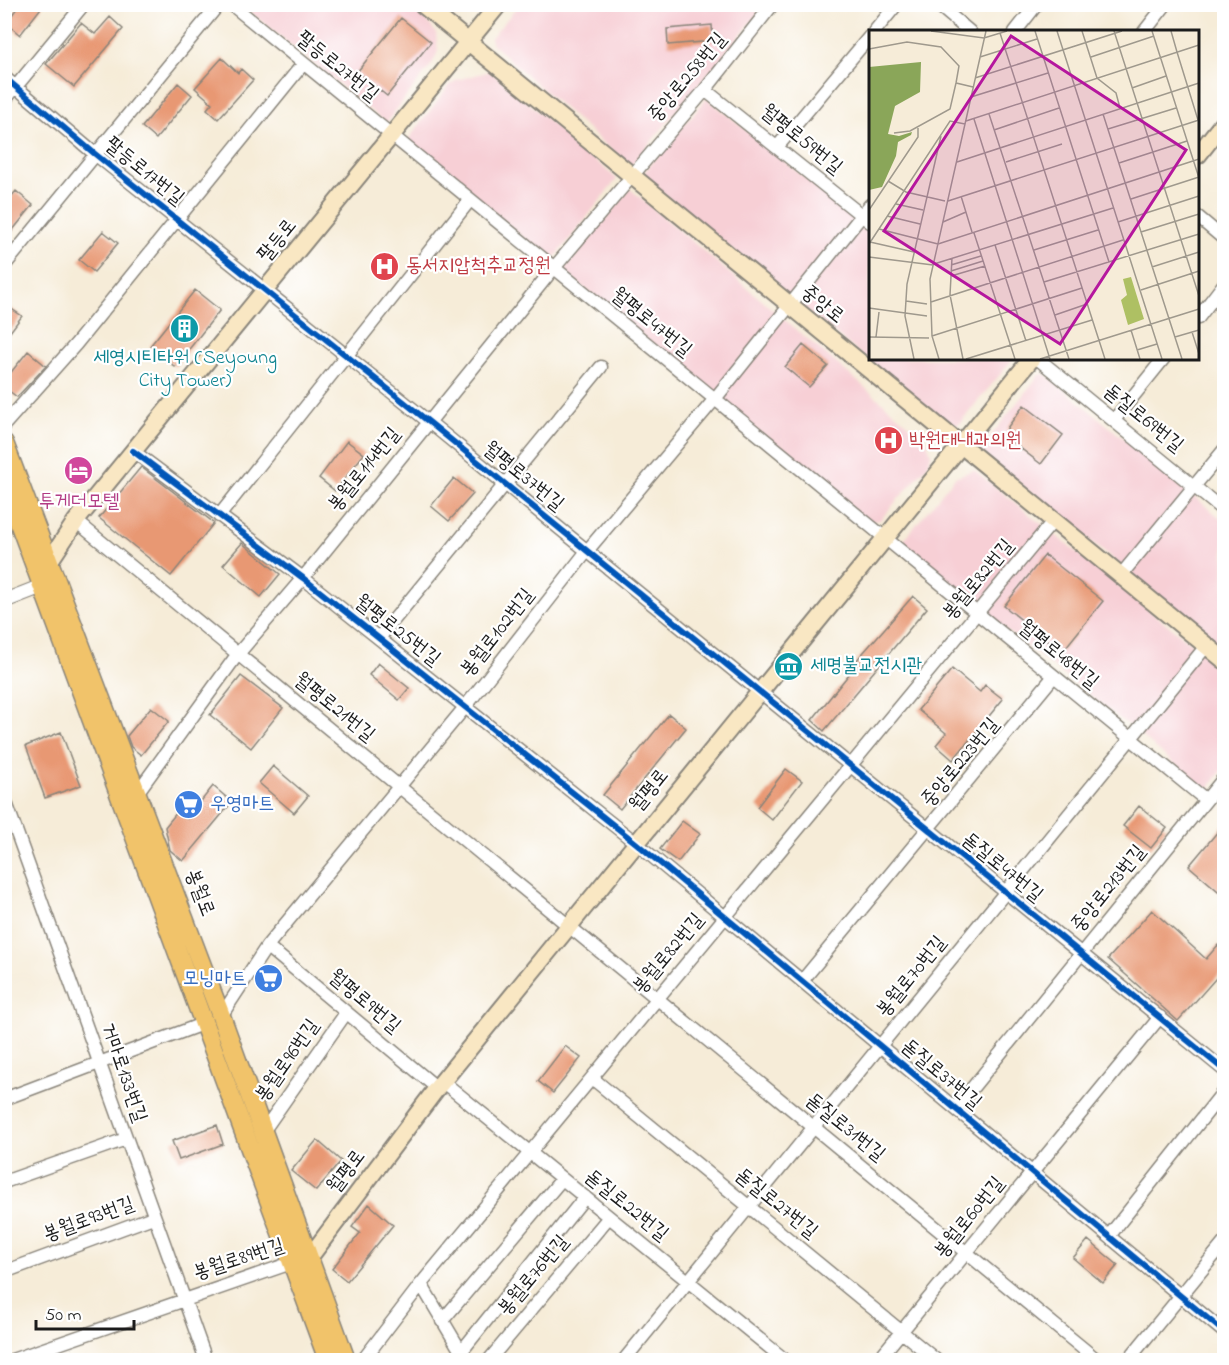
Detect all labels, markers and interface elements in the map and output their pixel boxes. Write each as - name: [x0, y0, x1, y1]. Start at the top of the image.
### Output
- street label: 팔등로27번길: [290, 25, 384, 109]
- street label: 중앙로258번길: [642, 27, 734, 129]
- inset map: [869, 30, 1199, 360]
- street label: 월평로59번길: [754, 98, 848, 182]
- street label: 팔등로17번길: [98, 131, 190, 213]
- street label: 팔등로: [252, 213, 304, 269]
- hospital icon: 동서지압척추교정원: [369, 250, 401, 282]
- place label: 동서지압척추교정원: [406, 252, 551, 281]
- street label: 중앙로: [794, 279, 850, 331]
- street label: 월평로47번길: [604, 281, 698, 365]
- building icon: 세영시티타워 (Seyoung City Tower): [169, 312, 201, 344]
- place label: 세영시티타워 (Seyoung City Tower): [93, 344, 277, 396]
- street label: 돋질로69번길: [1097, 378, 1189, 460]
- street label: 봉월로114번길: [322, 421, 408, 519]
- hospital icon: 박원대내과의원: [872, 425, 904, 457]
- place label: 박원대내과의원: [909, 427, 1022, 456]
- street label: 월평로37번길: [476, 435, 570, 519]
- hotel icon: 투게더모텔: [63, 455, 95, 487]
- place label: 투게더모텔: [39, 488, 119, 517]
- street label: 봉월로82번길: [936, 533, 1022, 627]
- street label: 봉월로102번길: [454, 583, 542, 683]
- street label: 월평로25번길: [348, 588, 446, 674]
- street label: 월평로48번길: [1011, 613, 1105, 697]
- museum icon: 세명불교전시관: [773, 650, 805, 682]
- place label: 세명불교전시관: [810, 652, 923, 681]
- street label: 월평로21번길: [287, 666, 381, 750]
- street label: 중앙로223번길: [915, 712, 1007, 814]
- street label: 월평로: [624, 763, 676, 819]
- supermarket icon: 우영마트: [173, 788, 205, 820]
- place label: 우영마트: [210, 790, 274, 819]
- street label: 돋질로47번길: [955, 826, 1049, 910]
- street label: 중앙로213번길: [1065, 839, 1153, 939]
- street label: 봉월로: [177, 865, 221, 921]
- street label: 봉월로82번길: [626, 907, 712, 1001]
- street label: 봉월로70번길: [870, 930, 954, 1024]
- supermarket icon: 모닝마트: [252, 963, 284, 995]
- street label: 월평로9번길: [322, 963, 406, 1041]
- place label: 모닝마트: [183, 965, 247, 994]
- street label: 봉월로96번길: [249, 1014, 327, 1108]
- street label: 거마로133번길: [92, 1019, 154, 1127]
- street label: 돋질로37번길: [895, 1033, 987, 1117]
- street label: 돋질로31번길: [799, 1087, 891, 1169]
- street label: 월평로: [321, 1144, 373, 1200]
- street label: 돋질로27번길: [729, 1162, 823, 1246]
- street label: 돋질로22번길: [578, 1163, 674, 1249]
- street label: 봉월로60번길: [928, 1171, 1012, 1265]
- street label: 봉월로93번길: [40, 1190, 138, 1250]
- street label: 봉월로76번길: [492, 1229, 576, 1323]
- street label: 봉월로89번길: [190, 1232, 288, 1288]
- scale bar: [36, 1293, 134, 1331]
- text: 50 m: [45, 1303, 82, 1329]

